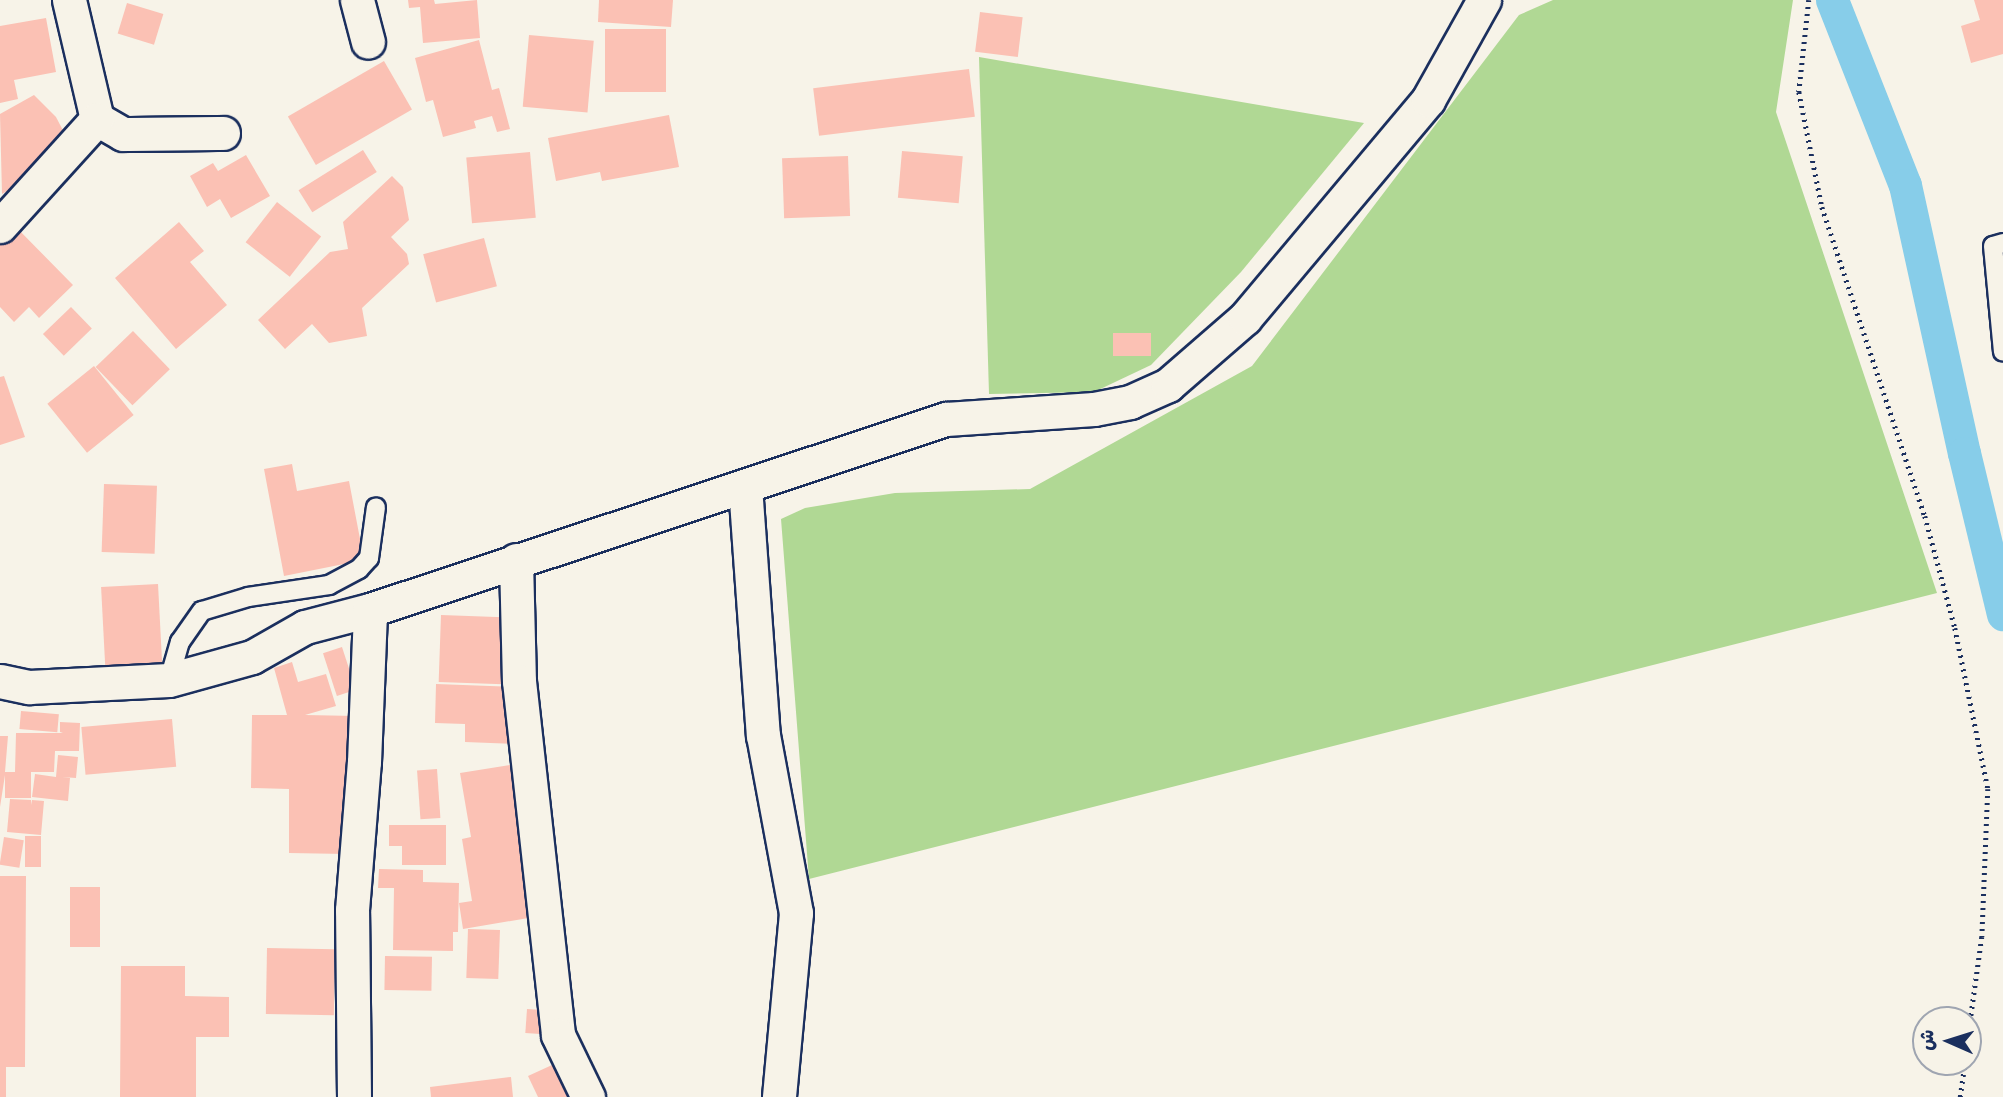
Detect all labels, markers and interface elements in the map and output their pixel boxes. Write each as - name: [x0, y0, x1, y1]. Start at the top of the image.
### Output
- north arrow: [1912, 1006, 1982, 1076]
- text: ش: [1912, 1029, 1944, 1051]

